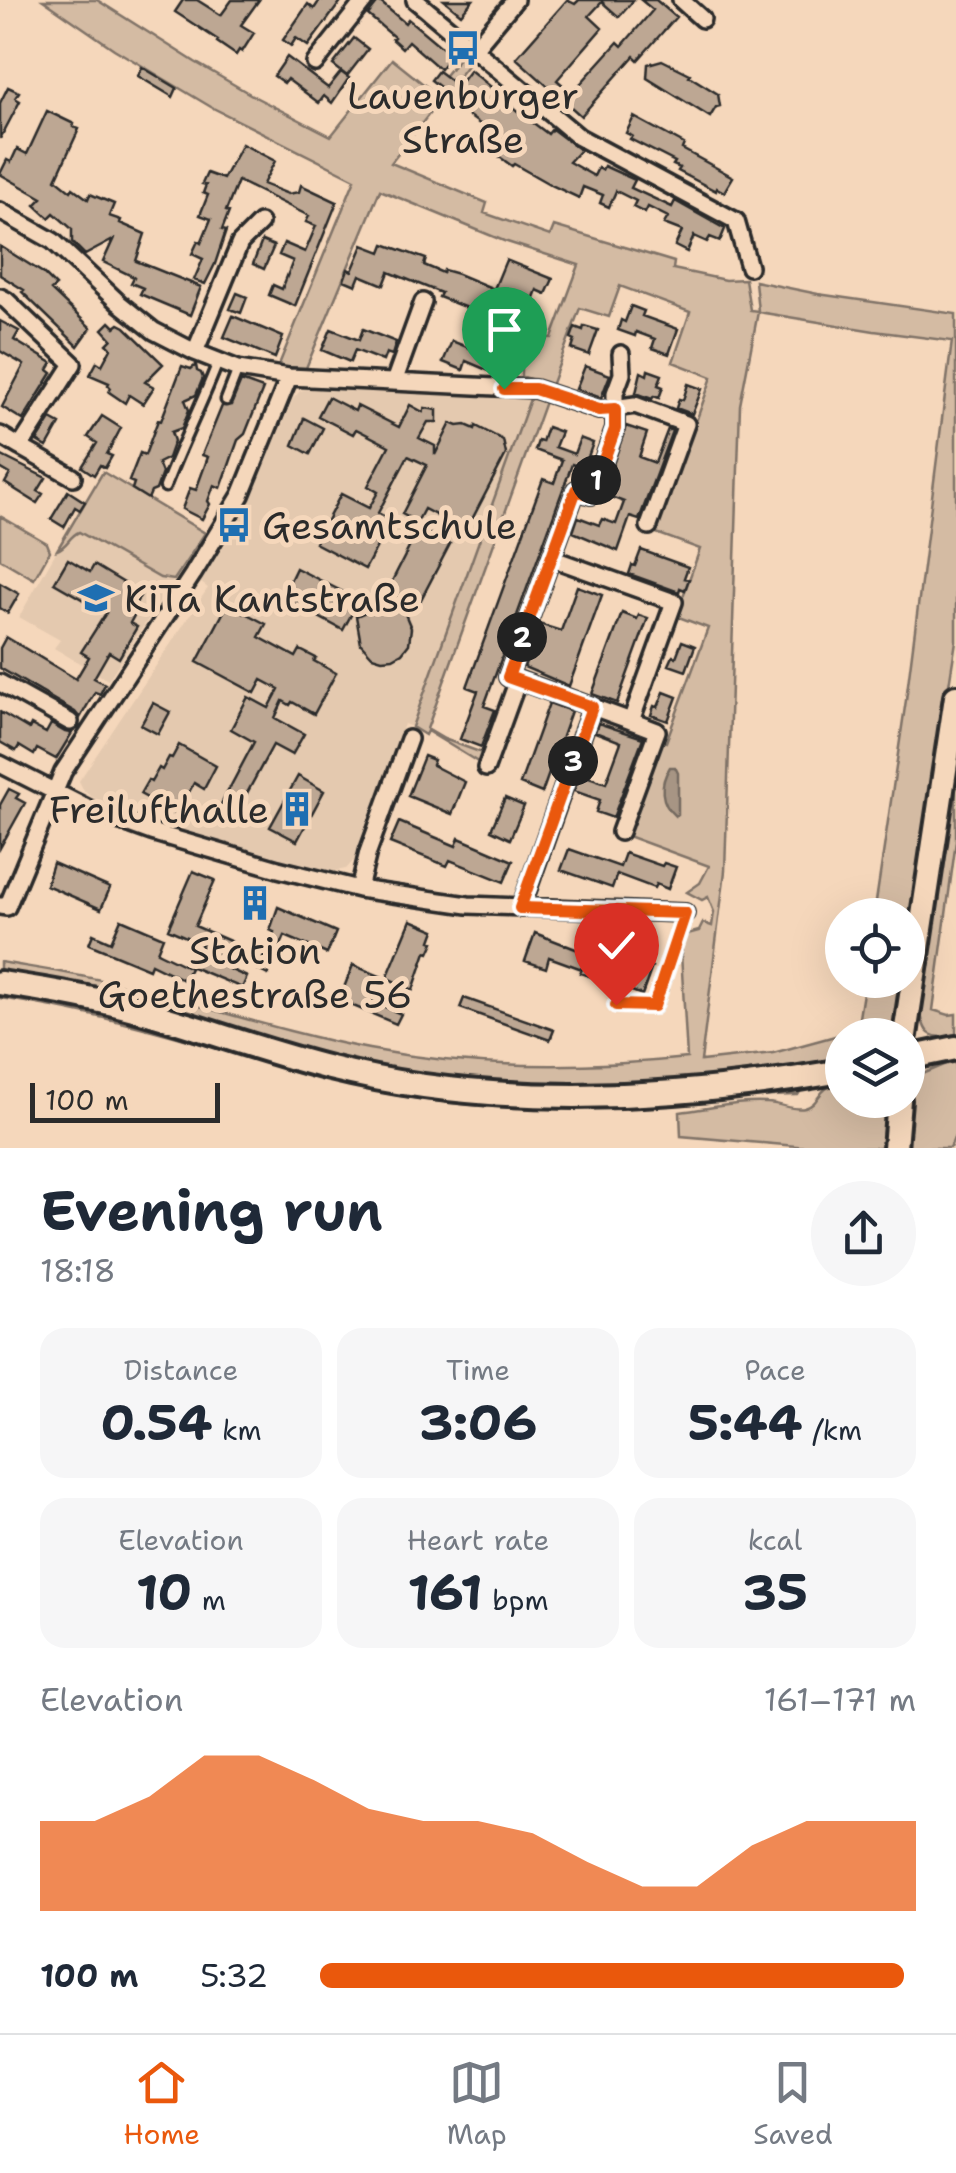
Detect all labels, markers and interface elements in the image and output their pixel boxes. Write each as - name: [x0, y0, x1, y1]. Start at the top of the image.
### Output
- bus stop icon: Lauenburger Straße: [444, 29, 482, 67]
- place label: Lauenburger Straße: [347, 70, 579, 165]
- pin: [462, 287, 547, 390]
- icon: arrive: [477, 302, 532, 357]
- pin: 1: [571, 455, 621, 505]
- text: 1: [590, 461, 602, 499]
- place label: Gesamtschule: [262, 500, 517, 551]
- bus stop icon: Gesamtschule: [215, 506, 253, 544]
- place label: KiTa Kantstraße: [124, 573, 420, 624]
- school or university icon: KiTa Kantstraße: [77, 579, 115, 617]
- pin: 2: [497, 612, 547, 662]
- text: 2: [512, 618, 532, 656]
- pin: 3: [548, 736, 598, 786]
- text: 3: [563, 742, 583, 780]
- place label: Freilufthalle: [49, 784, 269, 835]
- building icon: Freilufthalle: [278, 790, 316, 828]
- building icon: Station Goethestraße 56: [236, 884, 274, 922]
- map controls: [825, 898, 925, 1118]
- button: locate: [825, 898, 925, 998]
- pin: [574, 903, 659, 1006]
- icon: check: [589, 918, 644, 973]
- place label: Station Goethestraße 56: [98, 925, 412, 1020]
- button: layers: [825, 1018, 925, 1118]
- scale bar: [30, 1078, 220, 1122]
- text: 100 m: [45, 1081, 129, 1119]
- text: Evening run: [40, 1174, 383, 1248]
- button: share: [811, 1181, 916, 1286]
- text: 18:18: [40, 1249, 116, 1292]
- text: Distance: [124, 1351, 238, 1389]
- text: Time: [446, 1351, 510, 1389]
- text: Pace: [744, 1351, 806, 1389]
- text: 0.54: [100, 1389, 213, 1456]
- text: 3:06: [419, 1389, 537, 1456]
- text: 5:44: [688, 1389, 803, 1456]
- text: km: [213, 1411, 262, 1449]
- text: /km: [803, 1411, 862, 1449]
- text: Elevation: [118, 1521, 244, 1559]
- text: Heart rate: [407, 1521, 549, 1559]
- text: kcal: [748, 1521, 802, 1559]
- text: 10: [136, 1559, 192, 1626]
- text: 161: [407, 1559, 483, 1626]
- text: 35: [742, 1559, 808, 1626]
- text: m: [192, 1581, 226, 1619]
- text: bpm: [483, 1581, 549, 1619]
- text: Elevation: [40, 1678, 183, 1721]
- text: 161–171 m: [764, 1678, 916, 1721]
- text: 100 m: [40, 1954, 139, 1997]
- text: 5:32: [200, 1954, 268, 1997]
- tab: Home: [123, 2055, 200, 2153]
- tab: Map: [447, 2055, 507, 2153]
- tab: Saved: [753, 2055, 833, 2153]

